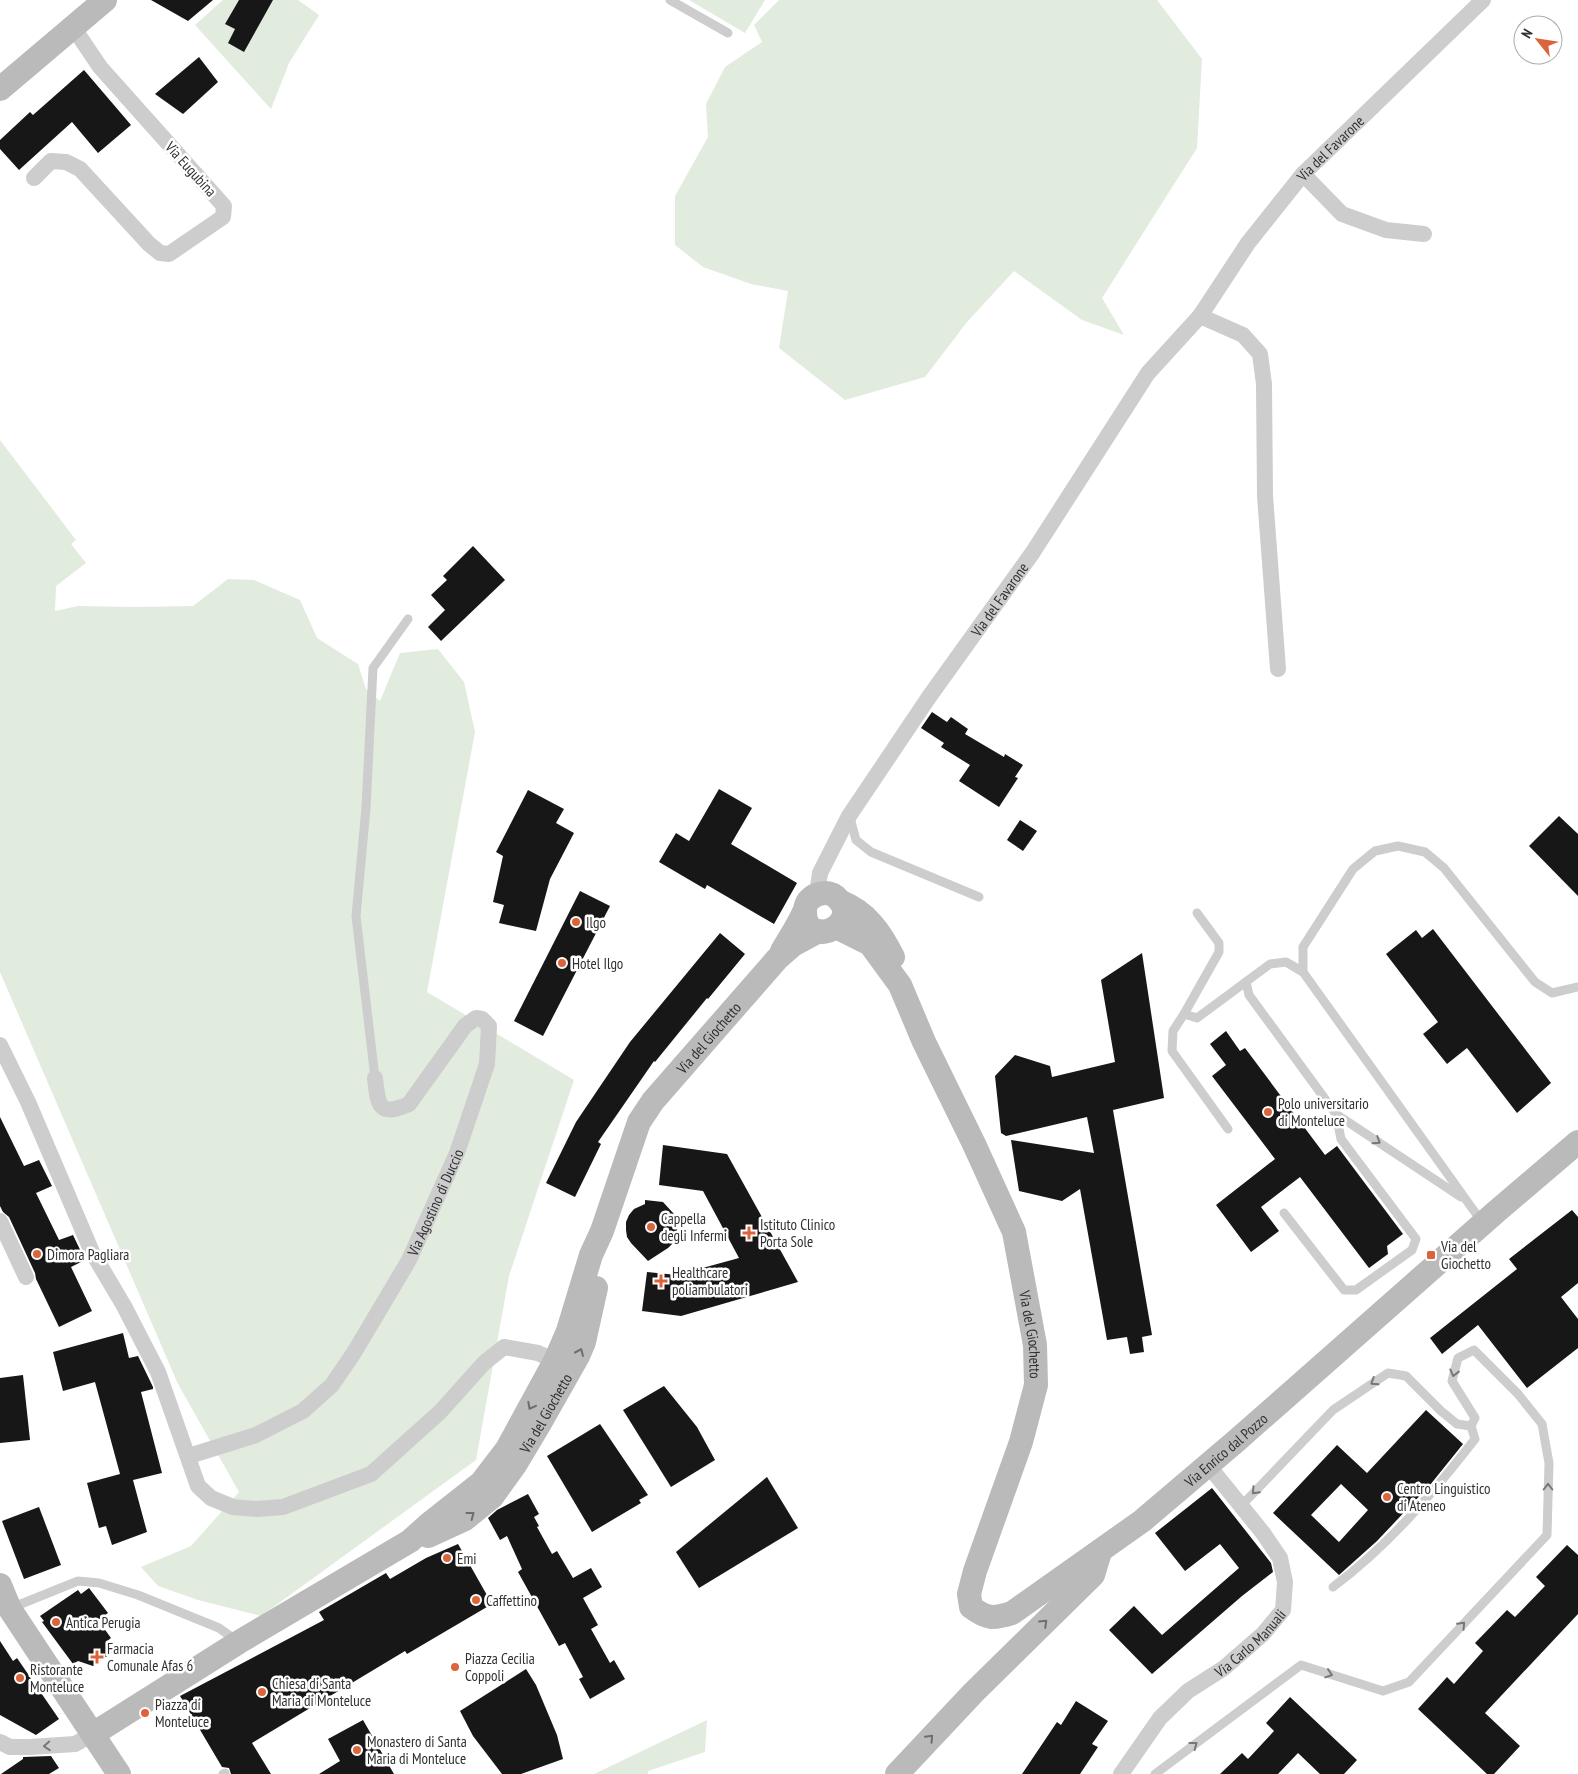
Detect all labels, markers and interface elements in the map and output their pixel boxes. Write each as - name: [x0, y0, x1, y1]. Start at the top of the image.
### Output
- north arrow: [1513, 15, 1563, 65]
- text: N: [1517, 26, 1536, 41]
- street label: Via del Favarone: [1291, 111, 1368, 185]
- street label: Via Eugubina: [161, 137, 221, 201]
- street label: Via del Favarone: [966, 559, 1032, 641]
- place label: Ilgo: [586, 913, 606, 932]
- marker: Ilgo: [570, 916, 582, 928]
- place label: Hotel Ilgo: [572, 954, 623, 973]
- marker: Hotel Ilgo: [556, 957, 568, 969]
- street label: Via del Giochetto: [671, 998, 745, 1078]
- place label: Polo universitario di Monteluce: [1278, 1094, 1369, 1130]
- marker: Polo universitario di Monteluce: [1262, 1106, 1274, 1118]
- one-way arrow: [1372, 1134, 1381, 1144]
- street label: Via Agostino di Duccio: [402, 1147, 467, 1260]
- place label: Cappella degli Infermi: [661, 1209, 727, 1245]
- place label: Istituto Clinico Porta Sole: [760, 1215, 835, 1251]
- marker: Cappella degli Infermi: [645, 1221, 657, 1233]
- marker: Istituto Clinico Porta Sole: [742, 1226, 756, 1240]
- place label: Via del Giochetto: [1440, 1237, 1491, 1273]
- place label: Dimora Pagliara: [47, 1245, 129, 1264]
- marker: Dimora Pagliara: [31, 1248, 43, 1260]
- marker: Via del Giochetto: [1425, 1249, 1437, 1261]
- place label: Healthcare poliambulatori: [672, 1263, 748, 1299]
- marker: Healthcare poliambulatori: [654, 1274, 668, 1288]
- street label: Via del Giochetto: [1015, 1288, 1045, 1379]
- one-way arrow: [573, 1348, 584, 1357]
- one-way arrow: [1449, 1368, 1460, 1377]
- street label: Via del Giochetto: [514, 1370, 576, 1457]
- one-way arrow: [1371, 1376, 1380, 1386]
- one-way arrow: [527, 1400, 537, 1409]
- street label: Via Enrico dal Pozzo: [1179, 1409, 1271, 1491]
- place label: Centro Linguistico di Ateneo: [1397, 1479, 1490, 1515]
- one-way arrow: [1543, 1482, 1553, 1490]
- one-way arrow: [1252, 1486, 1261, 1495]
- marker: Centro Linguistico di Ateneo: [1381, 1491, 1393, 1503]
- one-way arrow: [465, 1512, 474, 1520]
- place label: Emi: [457, 1549, 476, 1568]
- marker: Emi: [441, 1552, 453, 1564]
- place label: Caffettino: [486, 1591, 537, 1610]
- marker: Caffettino: [470, 1594, 482, 1606]
- street label: Via Carlo Manuali: [1210, 1605, 1289, 1682]
- place label: Antica Perugia: [66, 1613, 140, 1632]
- marker: Antica Perugia: [50, 1616, 62, 1628]
- one-way arrow: [1039, 1620, 1048, 1629]
- one-way arrow: [1456, 1622, 1465, 1631]
- place label: Farmacia Comunale Afas 6: [107, 1639, 193, 1675]
- place label: Piazza Cecilia Coppoli: [465, 1649, 535, 1685]
- marker: Farmacia Comunale Afas 6: [91, 1651, 103, 1663]
- place label: Ristorante Monteluce: [30, 1660, 84, 1696]
- marker: Piazza Cecilia Coppoli: [449, 1661, 461, 1673]
- one-way arrow: [1324, 1668, 1332, 1678]
- marker: Ristorante Monteluce: [14, 1672, 26, 1684]
- place label: Chiesa di Santa Maria di Monteluce: [272, 1674, 371, 1710]
- marker: Chiesa di Santa Maria di Monteluce: [256, 1686, 268, 1698]
- place label: Piazza di Monteluce: [155, 1695, 209, 1731]
- marker: Piazza di Monteluce: [139, 1707, 151, 1719]
- place label: Monastero di Santa Maria di Monteluce: [367, 1732, 467, 1768]
- one-way arrow: [924, 1735, 933, 1744]
- one-way arrow: [43, 1740, 51, 1751]
- one-way arrow: [1188, 1742, 1198, 1751]
- marker: Monastero di Santa Maria di Monteluce: [351, 1744, 363, 1756]

